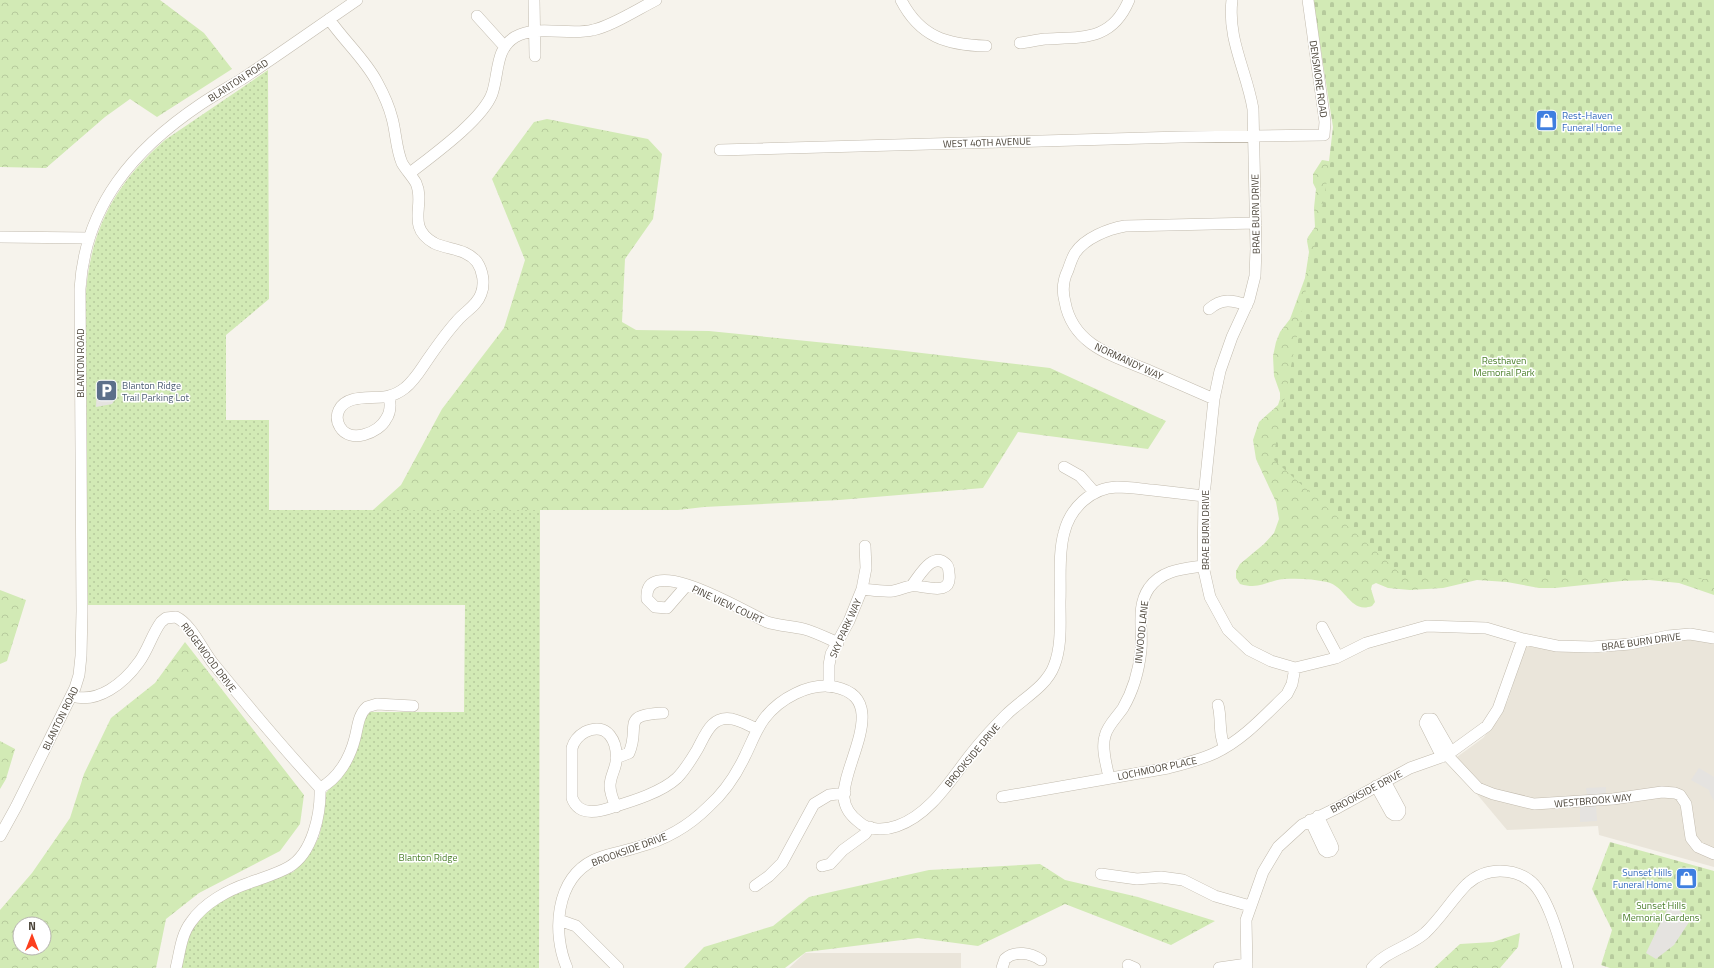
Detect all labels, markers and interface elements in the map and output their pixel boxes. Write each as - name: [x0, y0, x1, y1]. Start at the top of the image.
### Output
- street label: DENSMORE ROAD: [1306, 39, 1331, 119]
- street label: BLANTON ROAD: [205, 55, 271, 106]
- shop icon: Rest-Haven Funeral Home: [1534, 108, 1560, 134]
- place label: Rest-Haven Funeral Home: [1562, 108, 1621, 135]
- street label: WEST 40TH AVENUE: [943, 133, 1032, 152]
- street label: BRAE BURN DRIVE: [1247, 173, 1264, 254]
- street label: BLANTON ROAD: [73, 328, 88, 398]
- street label: NORMANDY WAY: [1092, 339, 1166, 384]
- park label: Resthaven Memorial Park: [1473, 353, 1535, 380]
- parking icon: Blanton Ridge Trail Parking Lot: [93, 378, 119, 404]
- place label: Blanton Ridge Trail Parking Lot: [122, 378, 190, 405]
- street label: BRAE BURN DRIVE: [1198, 489, 1213, 570]
- street label: PINE VIEW COURT: [690, 581, 767, 628]
- street label: SKY PARK WAY: [826, 595, 866, 660]
- street label: INWOOD LANE: [1131, 599, 1152, 664]
- street label: RIDGEWOOD DRIVE: [177, 619, 240, 696]
- street label: BRAE BURN DRIVE: [1600, 628, 1682, 654]
- street label: BLANTON ROAD: [39, 684, 82, 753]
- street label: BROOKSIDE DRIVE: [941, 720, 1004, 791]
- street label: LOCHMOOR PLACE: [1116, 753, 1199, 784]
- street label: BROOKSIDE DRIVE: [1328, 766, 1405, 817]
- street label: WESTBROOK WAY: [1554, 790, 1633, 811]
- street label: BROOKSIDE DRIVE: [589, 829, 670, 870]
- park label: Blanton Ridge: [398, 850, 458, 865]
- place label: Sunset Hills Funeral Home: [1613, 865, 1672, 892]
- shop icon: Sunset Hills Funeral Home: [1674, 865, 1700, 891]
- park label: Sunset Hills Memorial Gardens: [1622, 898, 1700, 925]
- north arrow: [12, 916, 52, 956]
- text: N: [28, 918, 36, 934]

